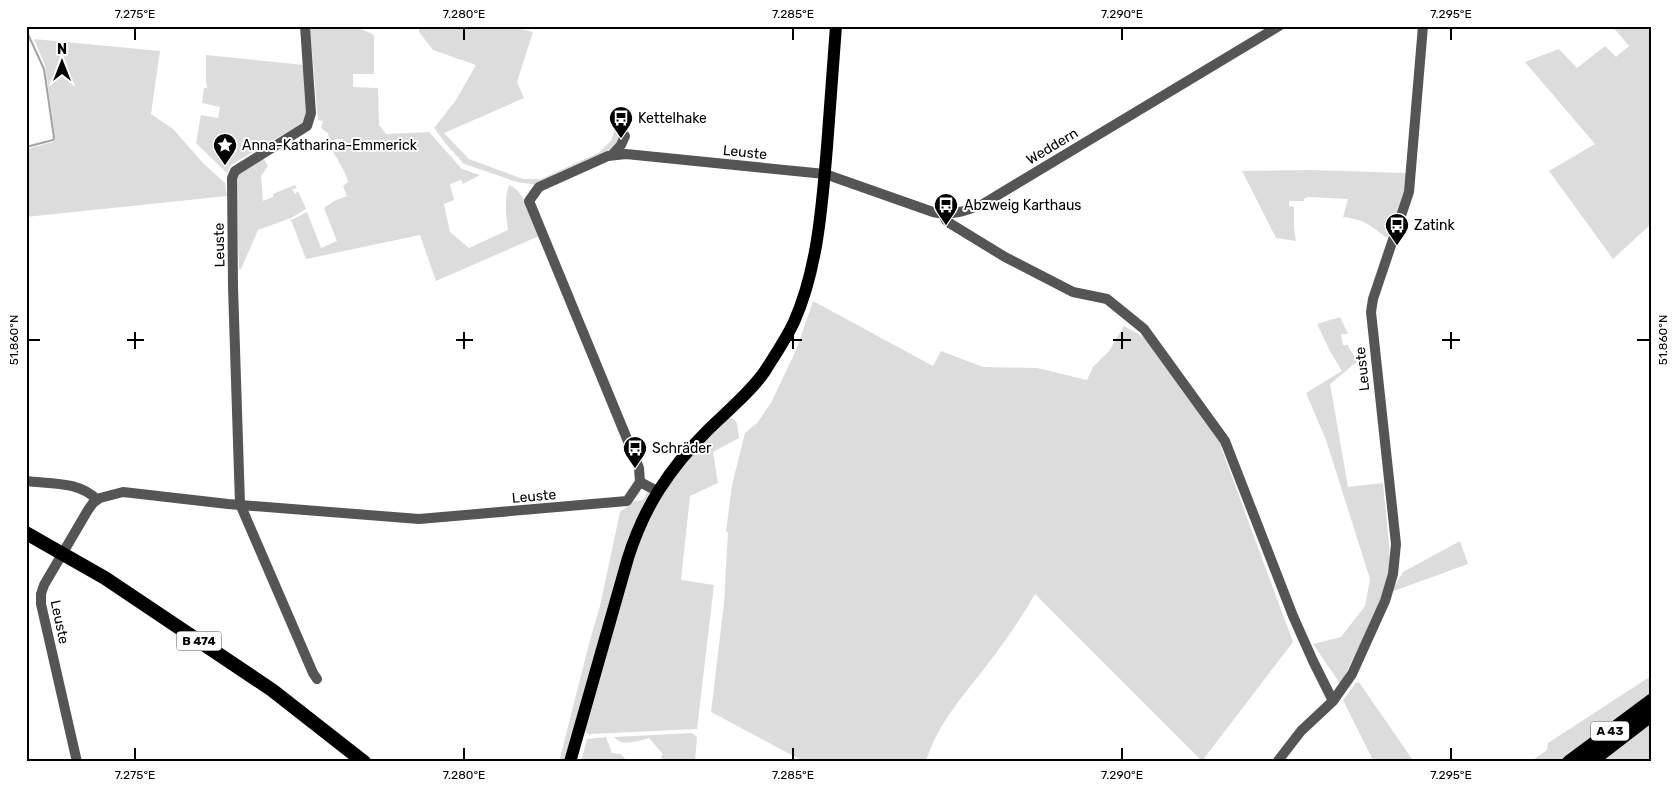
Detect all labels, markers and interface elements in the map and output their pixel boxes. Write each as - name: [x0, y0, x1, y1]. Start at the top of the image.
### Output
- text: 7.275°E: [115, 7, 155, 21]
- text: 7.280°E: [443, 7, 485, 21]
- text: 7.285°E: [772, 7, 814, 21]
- text: 7.290°E: [1101, 7, 1143, 21]
- text: 7.295°E: [1430, 7, 1472, 21]
- north arrow: [38, 38, 88, 88]
- text: N: [57, 41, 67, 58]
- bus stop icon: Kettelhake: [608, 105, 634, 139]
- place label: Kettelhake: [638, 110, 707, 127]
- street label: Weddern: [1023, 124, 1081, 168]
- place icon: Anna-Katharina-Emmerick: [212, 132, 238, 166]
- place label: Anna-Katharina-Emmerick: [242, 137, 418, 154]
- street label: Leuste: [722, 142, 768, 163]
- bus stop icon: Abzweig Karthaus: [933, 192, 959, 226]
- place label: Abzweig Karthaus: [964, 197, 1081, 214]
- bus stop icon: Zatink: [1384, 212, 1410, 246]
- place label: Zatink: [1414, 217, 1455, 234]
- street label: Leuste: [211, 222, 228, 267]
- text: 51.860°N: [7, 315, 21, 365]
- text: 51.860°N: [1656, 315, 1670, 365]
- street label: Leuste: [1352, 346, 1373, 392]
- bus stop icon: Schräder: [622, 435, 648, 469]
- place label: Schräder: [652, 440, 712, 457]
- street label: Leuste: [511, 486, 557, 507]
- street label: Leuste: [47, 599, 72, 646]
- road number: B 474: [176, 631, 222, 650]
- road number: A 43: [1591, 721, 1629, 740]
- text: 7.275°E: [115, 768, 155, 782]
- text: 7.280°E: [443, 768, 485, 782]
- text: 7.285°E: [772, 768, 814, 782]
- text: 7.290°E: [1101, 768, 1143, 782]
- text: 7.295°E: [1430, 768, 1472, 782]

